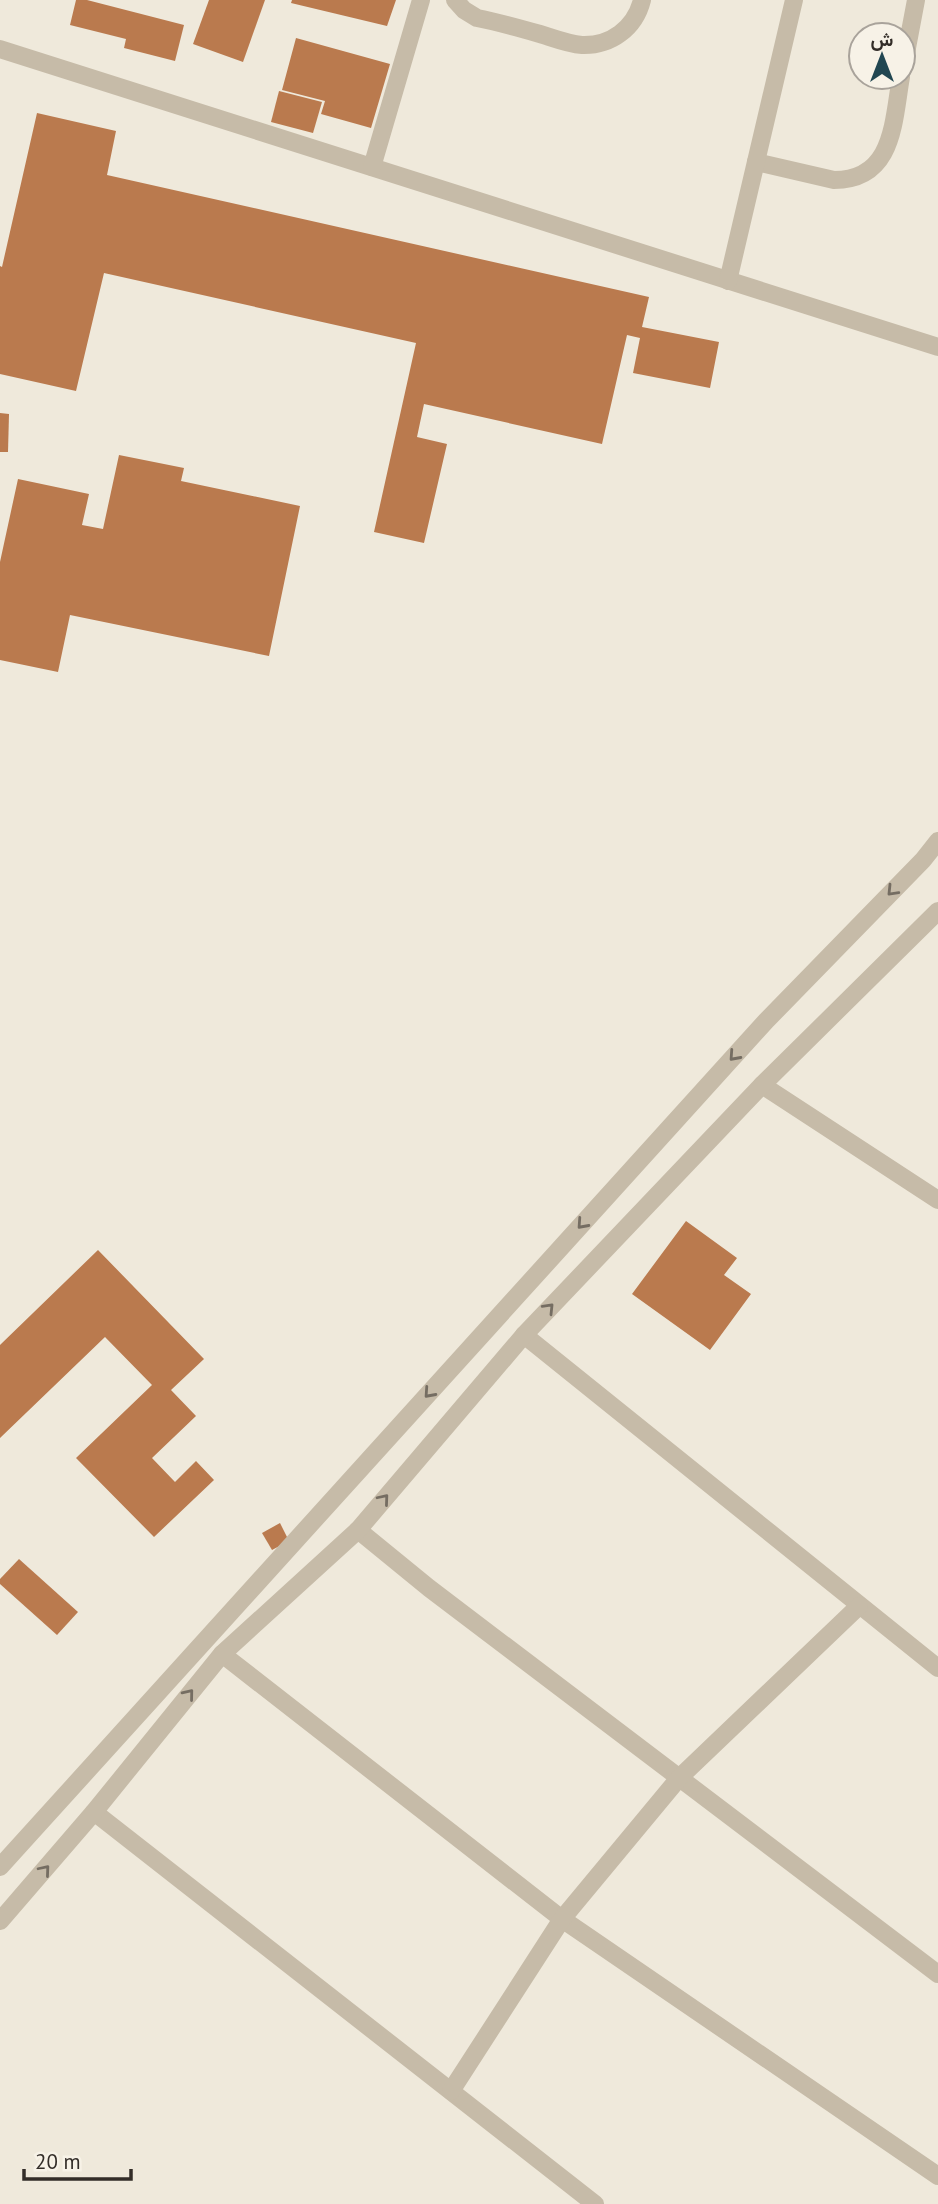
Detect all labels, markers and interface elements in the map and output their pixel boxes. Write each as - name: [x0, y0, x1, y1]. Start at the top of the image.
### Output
- north arrow: [847, 21, 917, 91]
- text: ش: [871, 27, 894, 51]
- one-way arrow: [887, 883, 900, 896]
- one-way arrow: [730, 1048, 743, 1061]
- one-way arrow: [578, 1216, 590, 1229]
- one-way arrow: [540, 1303, 553, 1316]
- one-way arrow: [425, 1385, 437, 1398]
- one-way arrow: [376, 1494, 388, 1507]
- one-way arrow: [181, 1690, 194, 1702]
- one-way arrow: [37, 1865, 49, 1878]
- scale bar: [24, 2138, 131, 2182]
- text: 20 m: [35, 2148, 81, 2175]

